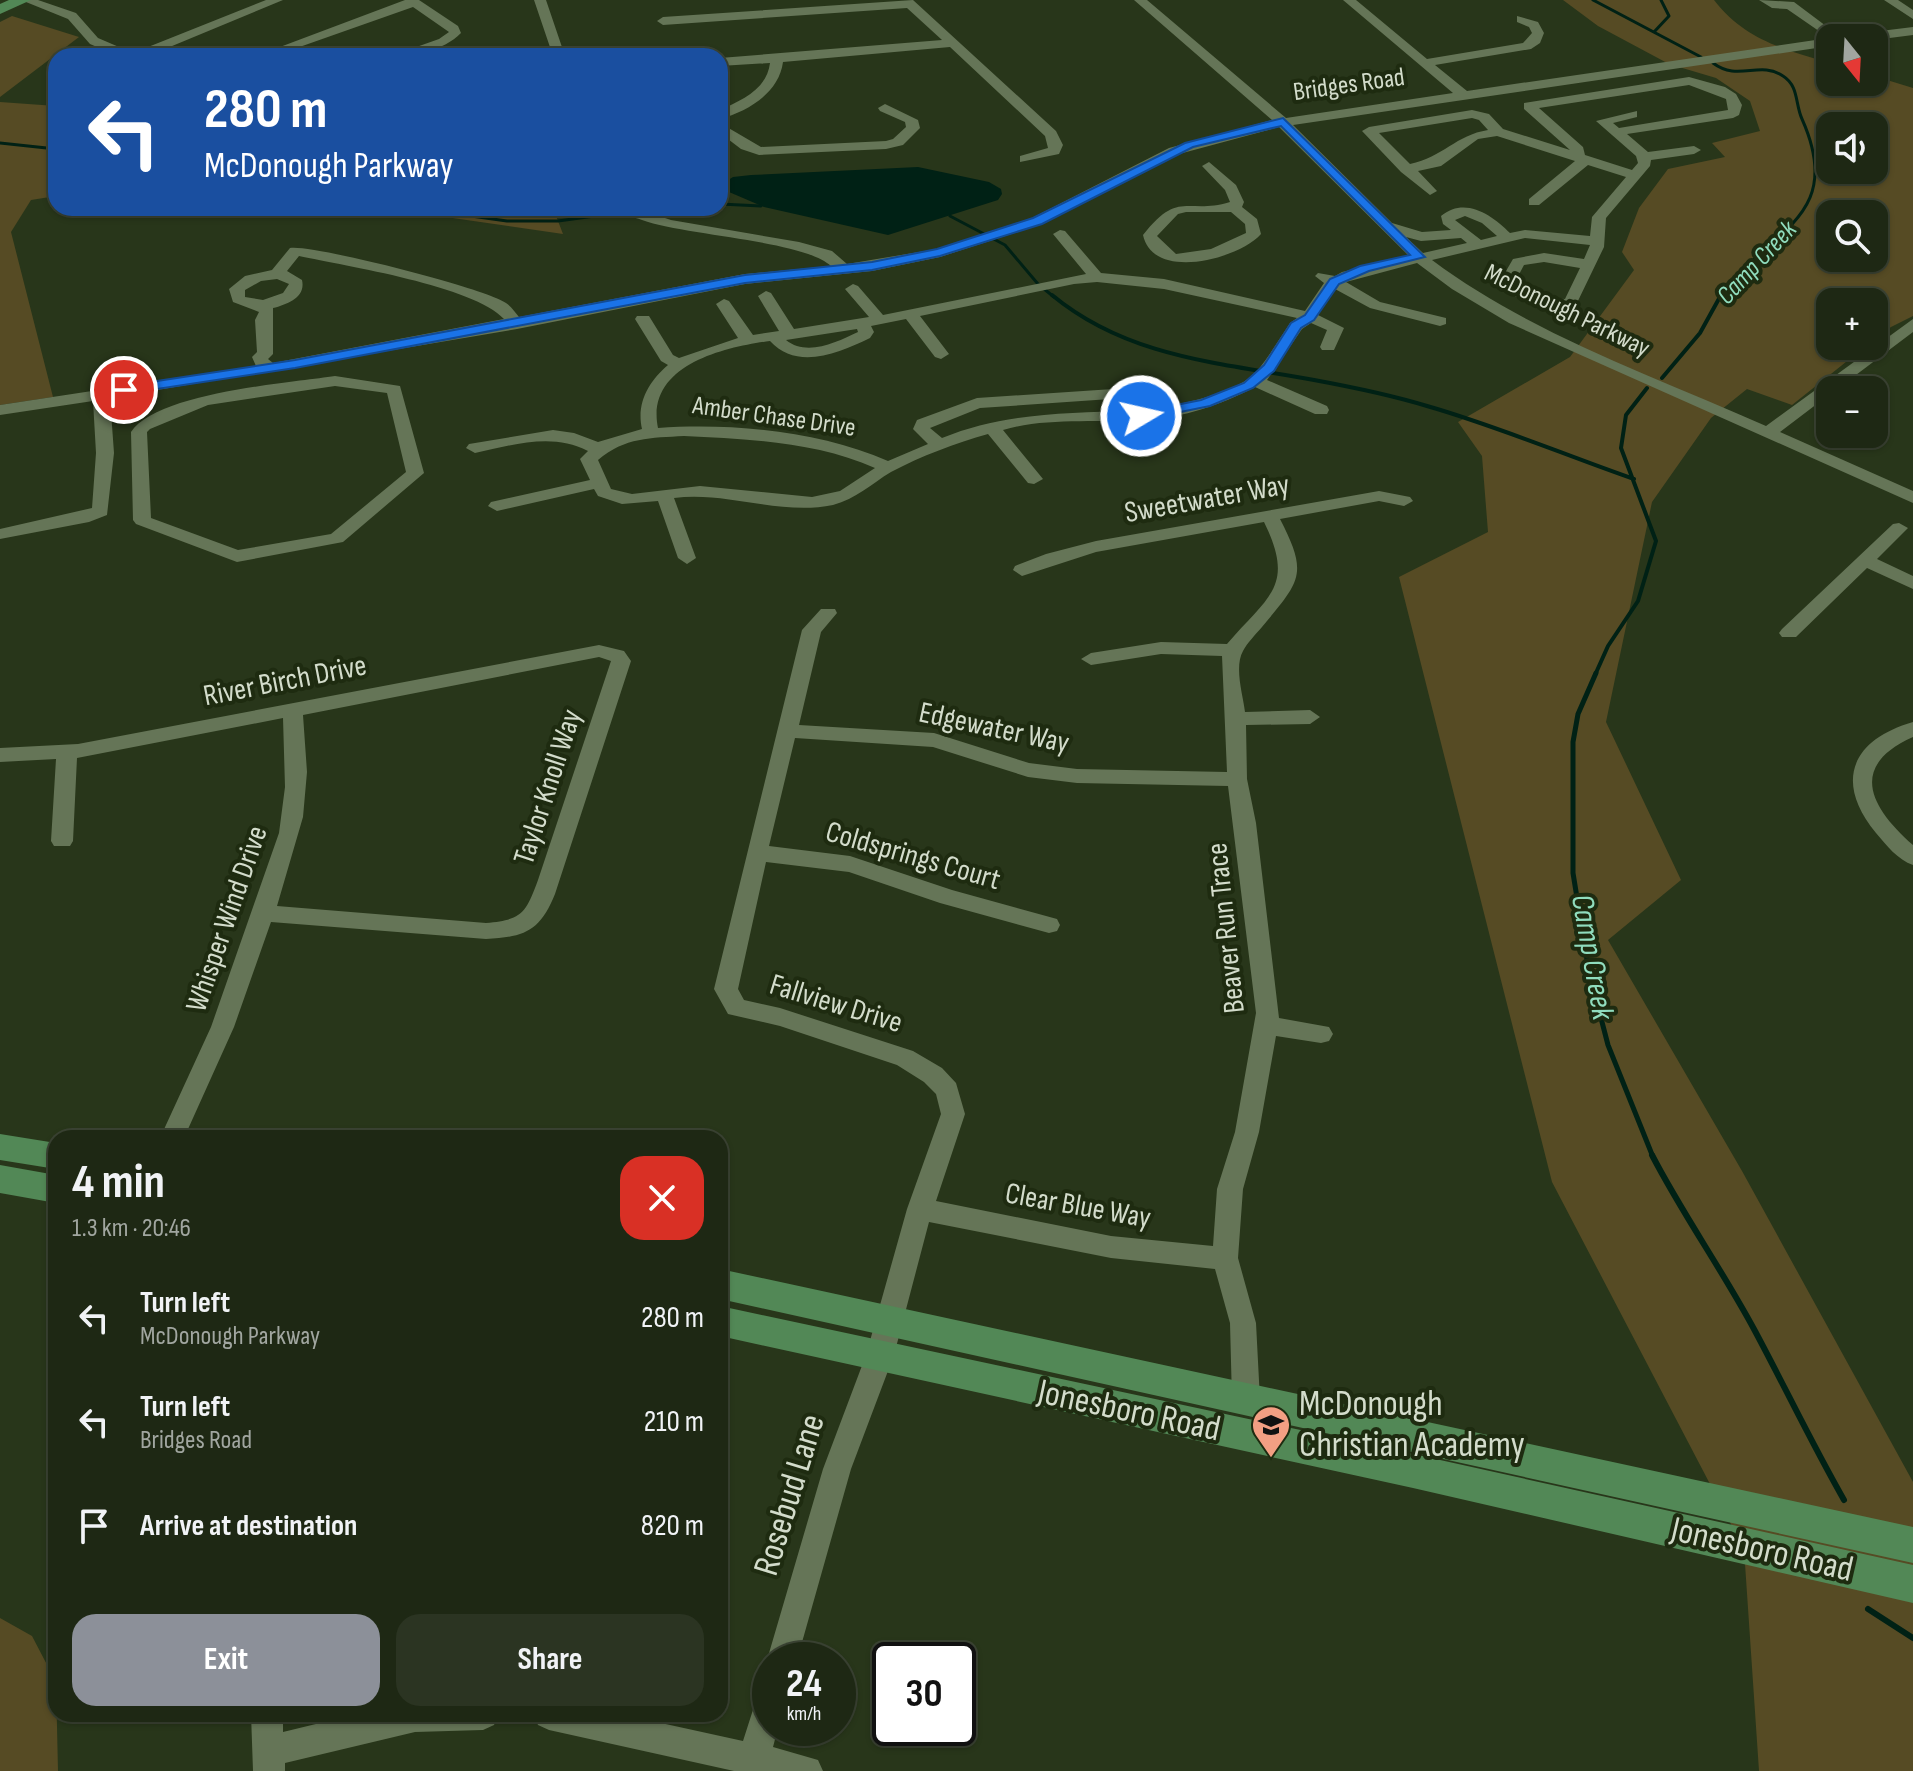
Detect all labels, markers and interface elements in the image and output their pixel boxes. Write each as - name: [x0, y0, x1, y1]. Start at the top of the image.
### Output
- north arrow: [1816, 24, 1888, 96]
- map controls: [1816, 24, 1888, 448]
- street label: Bridges Road: [1291, 62, 1407, 108]
- text: 280 m: [204, 77, 327, 144]
- icon: left: [72, 80, 176, 184]
- button: sound: [1816, 112, 1888, 184]
- text: McDonough Parkway: [204, 145, 453, 188]
- button: search: [1816, 200, 1888, 272]
- water label: Camp Creek: [1711, 214, 1804, 311]
- street label: McDonough Parkway: [1479, 258, 1655, 364]
- button: +: [1816, 288, 1888, 360]
- pin: [90, 356, 158, 424]
- icon: arrive: [102, 368, 146, 412]
- position arrow: [1099, 374, 1183, 458]
- button: −: [1816, 376, 1888, 448]
- street label: Amber Chase Drive: [690, 390, 857, 444]
- street label: Sweetwater Way: [1122, 467, 1293, 531]
- street label: River Birch Drive: [200, 648, 370, 714]
- street label: Edgewater Way: [916, 695, 1073, 762]
- street label: Taylor Knoll Way: [506, 705, 590, 869]
- street label: Coldsprings Court: [822, 814, 1004, 898]
- street label: Whisper Wind Drive: [178, 821, 276, 1017]
- street label: Beaver Run Trace: [1199, 841, 1253, 1015]
- water label: Camp Creek: [1562, 891, 1622, 1024]
- street label: Fallview Drive: [765, 967, 907, 1041]
- text: 4 min: [72, 1154, 165, 1211]
- button: close: [620, 1156, 704, 1240]
- street label: Clear Blue Way: [1002, 1176, 1154, 1237]
- text: 1.3 km · 20:46: [72, 1213, 191, 1244]
- text: Turn left: [140, 1285, 230, 1321]
- icon: left: [72, 1296, 116, 1340]
- text: 280 m: [641, 1300, 704, 1336]
- text: McDonough Parkway: [140, 1321, 320, 1352]
- street label: Jonesboro Road: [1033, 1370, 1224, 1451]
- place label: McDonough Christian Academy: [1299, 1383, 1525, 1467]
- text: Turn left: [140, 1389, 230, 1425]
- icon: left: [72, 1400, 116, 1444]
- text: 210 m: [644, 1404, 704, 1440]
- school or university icon: McDonough Christian Academy: [1250, 1404, 1292, 1459]
- street label: Rosebud Lane: [745, 1409, 835, 1581]
- text: Bridges Road: [140, 1425, 252, 1456]
- icon: arrive: [72, 1504, 116, 1548]
- text: Arrive at destination: [140, 1508, 357, 1544]
- text: 820 m: [641, 1508, 704, 1544]
- street label: Jonesboro Road: [1666, 1508, 1857, 1592]
- button: Exit: [72, 1614, 380, 1706]
- button: Share: [396, 1614, 704, 1706]
- speed limit sign: 30: [872, 1642, 976, 1746]
- text: 24: [786, 1660, 822, 1708]
- text: km/h: [787, 1702, 821, 1726]

